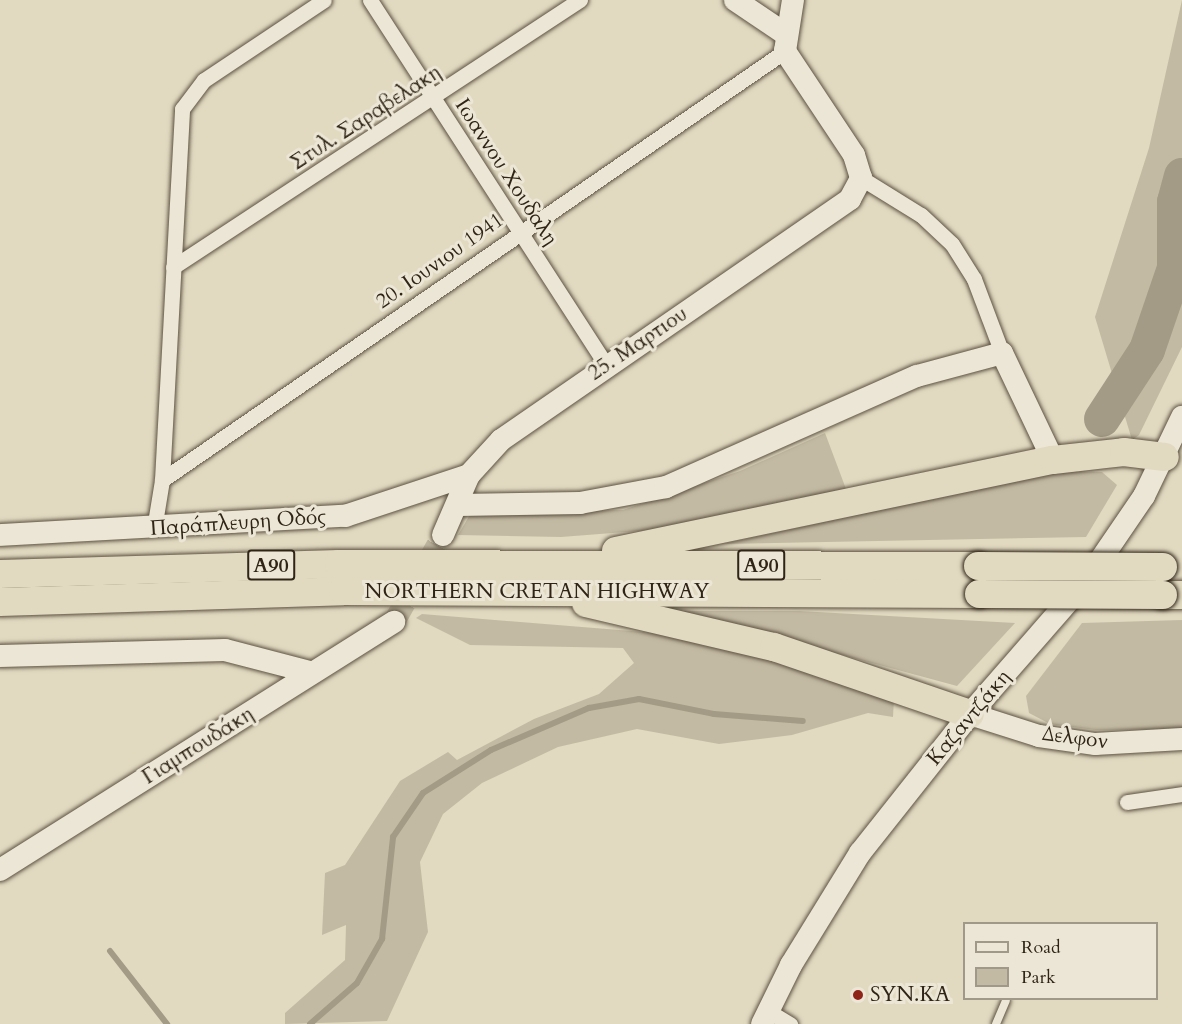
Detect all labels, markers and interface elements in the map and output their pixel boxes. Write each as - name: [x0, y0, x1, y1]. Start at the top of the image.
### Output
- street label: Στυλ. Σαραβελακη: [286, 60, 446, 176]
- street label: Ιωαννου Χουδαλη: [449, 94, 563, 250]
- street label: 20. Ιουνιου 1941: [371, 208, 509, 314]
- street label: 25. Μαρτιου: [584, 302, 692, 386]
- street label: Παράπλευρη Οδός: [149, 504, 327, 542]
- road number: Α90: [247, 548, 295, 582]
- road number: Α90: [737, 548, 785, 582]
- street label: NORTHERN CRETAN HIGHWAY: [365, 579, 709, 605]
- street label: Καζαντζάκη: [922, 665, 1016, 771]
- street label: Γιαμπουδάκη: [138, 702, 258, 790]
- street label: Δελφον: [1041, 721, 1109, 755]
- legend: [963, 922, 1158, 1000]
- text: Road: [1021, 935, 1061, 960]
- text: Park: [1021, 965, 1056, 990]
- place label: SYN.KA: [870, 982, 950, 1008]
- marker: SYN.KA: [851, 988, 865, 1002]

